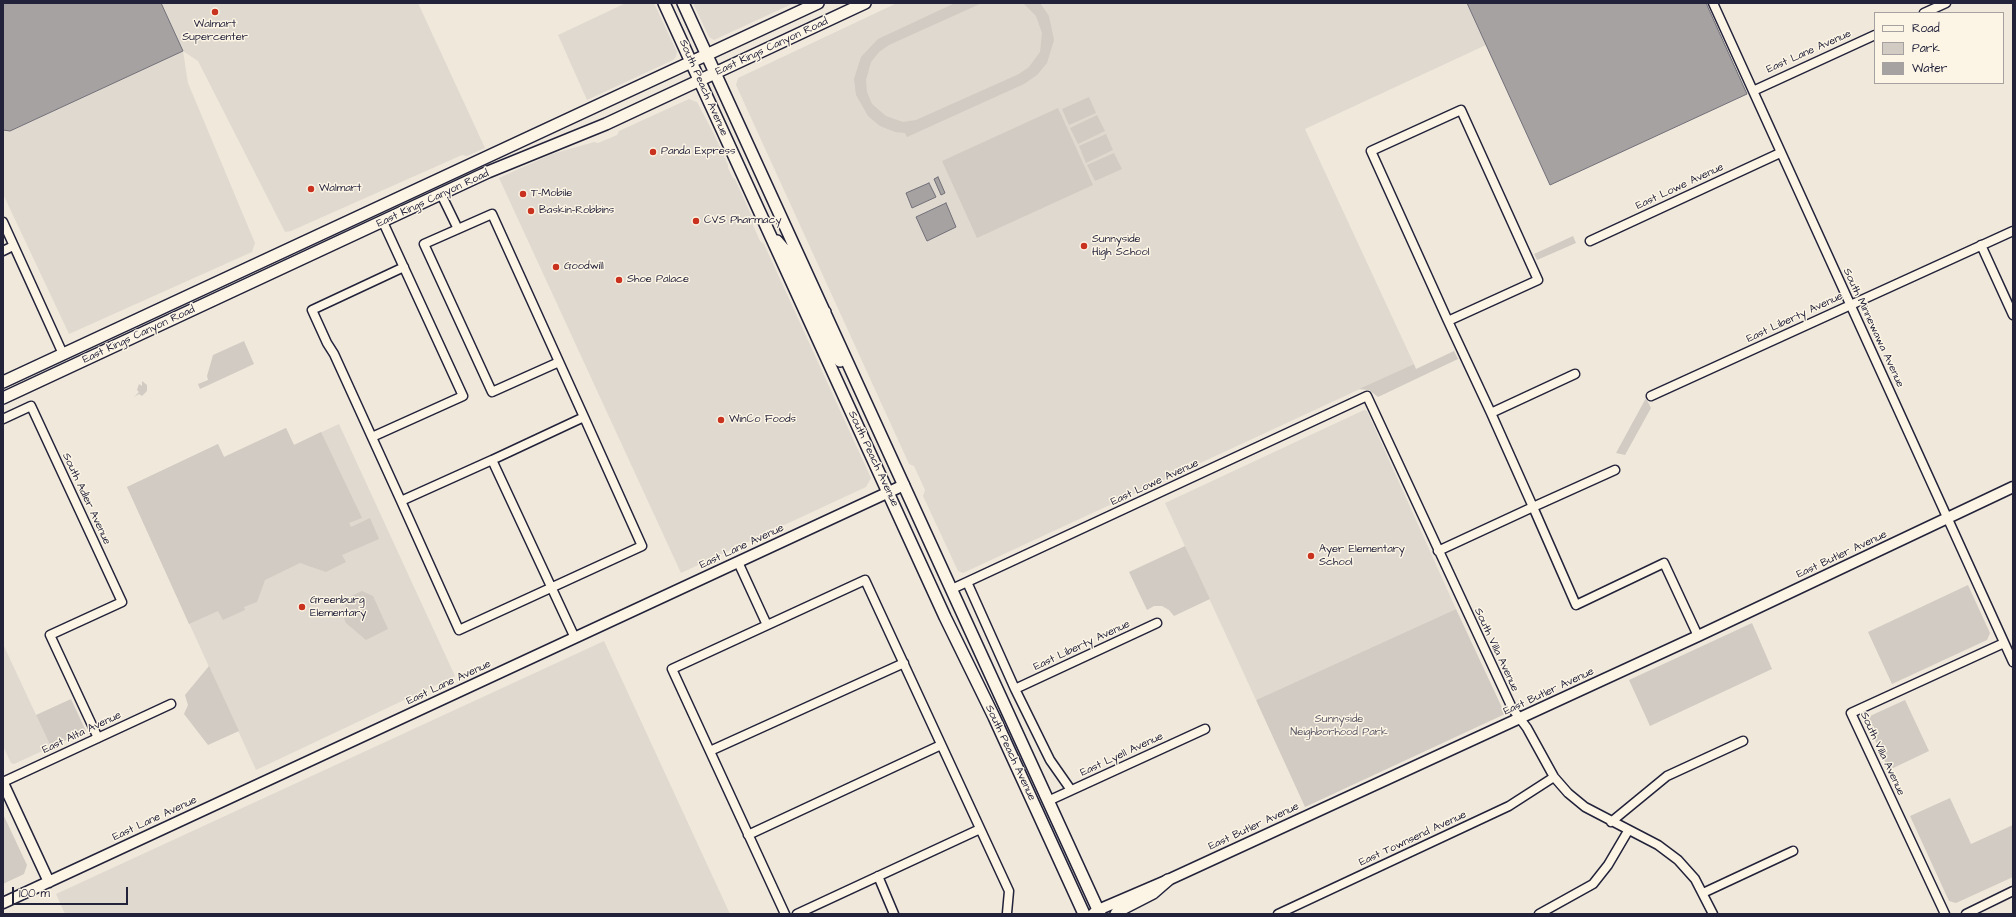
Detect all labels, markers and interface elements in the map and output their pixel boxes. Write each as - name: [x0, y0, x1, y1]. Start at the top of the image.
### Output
- marker: Walmart Supercenter: [210, 7, 220, 17]
- legend: [1874, 12, 2004, 84]
- street label: East Kings Canyon Road: [714, 15, 830, 79]
- place label: Walmart Supercenter: [182, 18, 248, 44]
- text: Road: [1912, 20, 1940, 37]
- street label: East Lane Avenue: [1765, 27, 1853, 77]
- street label: South Peach Avenue: [676, 38, 730, 138]
- text: Park: [1912, 40, 1940, 57]
- text: Water: [1912, 60, 1947, 77]
- place label: Panda Express: [661, 145, 736, 159]
- marker: Panda Express: [648, 147, 658, 157]
- street label: East Lowe Avenue: [1634, 161, 1726, 213]
- street label: East Kings Canyon Road: [375, 167, 491, 231]
- place label: Walmart: [319, 182, 361, 196]
- marker: Walmart: [306, 184, 316, 194]
- place label: T-Mobile: [531, 187, 572, 201]
- marker: T-Mobile: [518, 189, 528, 199]
- place label: Baskin-Robbins: [539, 204, 614, 218]
- marker: Baskin-Robbins: [526, 206, 536, 216]
- place label: CVS Pharmacy: [704, 214, 781, 228]
- marker: CVS Pharmacy: [691, 216, 701, 226]
- place label: Sunnyside High School: [1092, 233, 1149, 259]
- marker: Sunnyside High School: [1079, 241, 1089, 251]
- place label: Goodwill: [564, 260, 604, 274]
- marker: Goodwill: [551, 262, 561, 272]
- street label: South Minnewawa Avenue: [1840, 266, 1906, 390]
- place label: Shoe Palace: [627, 273, 689, 287]
- marker: Shoe Palace: [614, 275, 624, 285]
- street label: East Liberty Avenue: [1745, 290, 1845, 346]
- street label: East Kings Canyon Road: [81, 303, 197, 367]
- street label: South Peach Avenue: [845, 409, 901, 509]
- place label: WinCo Foods: [729, 413, 796, 427]
- marker: WinCo Foods: [716, 415, 726, 425]
- street label: South Adler Avenue: [59, 451, 113, 547]
- street label: East Lowe Avenue: [1109, 457, 1201, 509]
- street label: East Lane Avenue: [698, 522, 786, 572]
- street label: East Butler Avenue: [1795, 528, 1889, 582]
- place label: Ayer Elementary School: [1319, 543, 1405, 569]
- marker: Ayer Elementary School: [1306, 551, 1316, 561]
- place label: Greenburg Elementary: [310, 594, 366, 620]
- marker: Greenburg Elementary: [297, 602, 307, 612]
- street label: South Villa Avenue: [1471, 606, 1521, 694]
- street label: East Liberty Avenue: [1032, 618, 1132, 674]
- street label: East Lane Avenue: [405, 658, 493, 708]
- street label: East Butler Avenue: [1502, 665, 1596, 719]
- street label: South Peach Avenue: [982, 703, 1038, 803]
- street label: East Alta Avenue: [40, 709, 124, 757]
- street label: South Villa Avenue: [1857, 710, 1907, 798]
- park label: Sunnyside Neighborhood Park: [1290, 713, 1388, 739]
- street label: East Lyell Avenue: [1079, 730, 1165, 780]
- street label: East Lane Avenue: [111, 794, 199, 844]
- street label: East Butler Avenue: [1207, 800, 1301, 854]
- street label: East Townsend Avenue: [1357, 808, 1469, 870]
- scale bar: [14, 879, 130, 905]
- text: 100 m: [19, 885, 50, 902]

